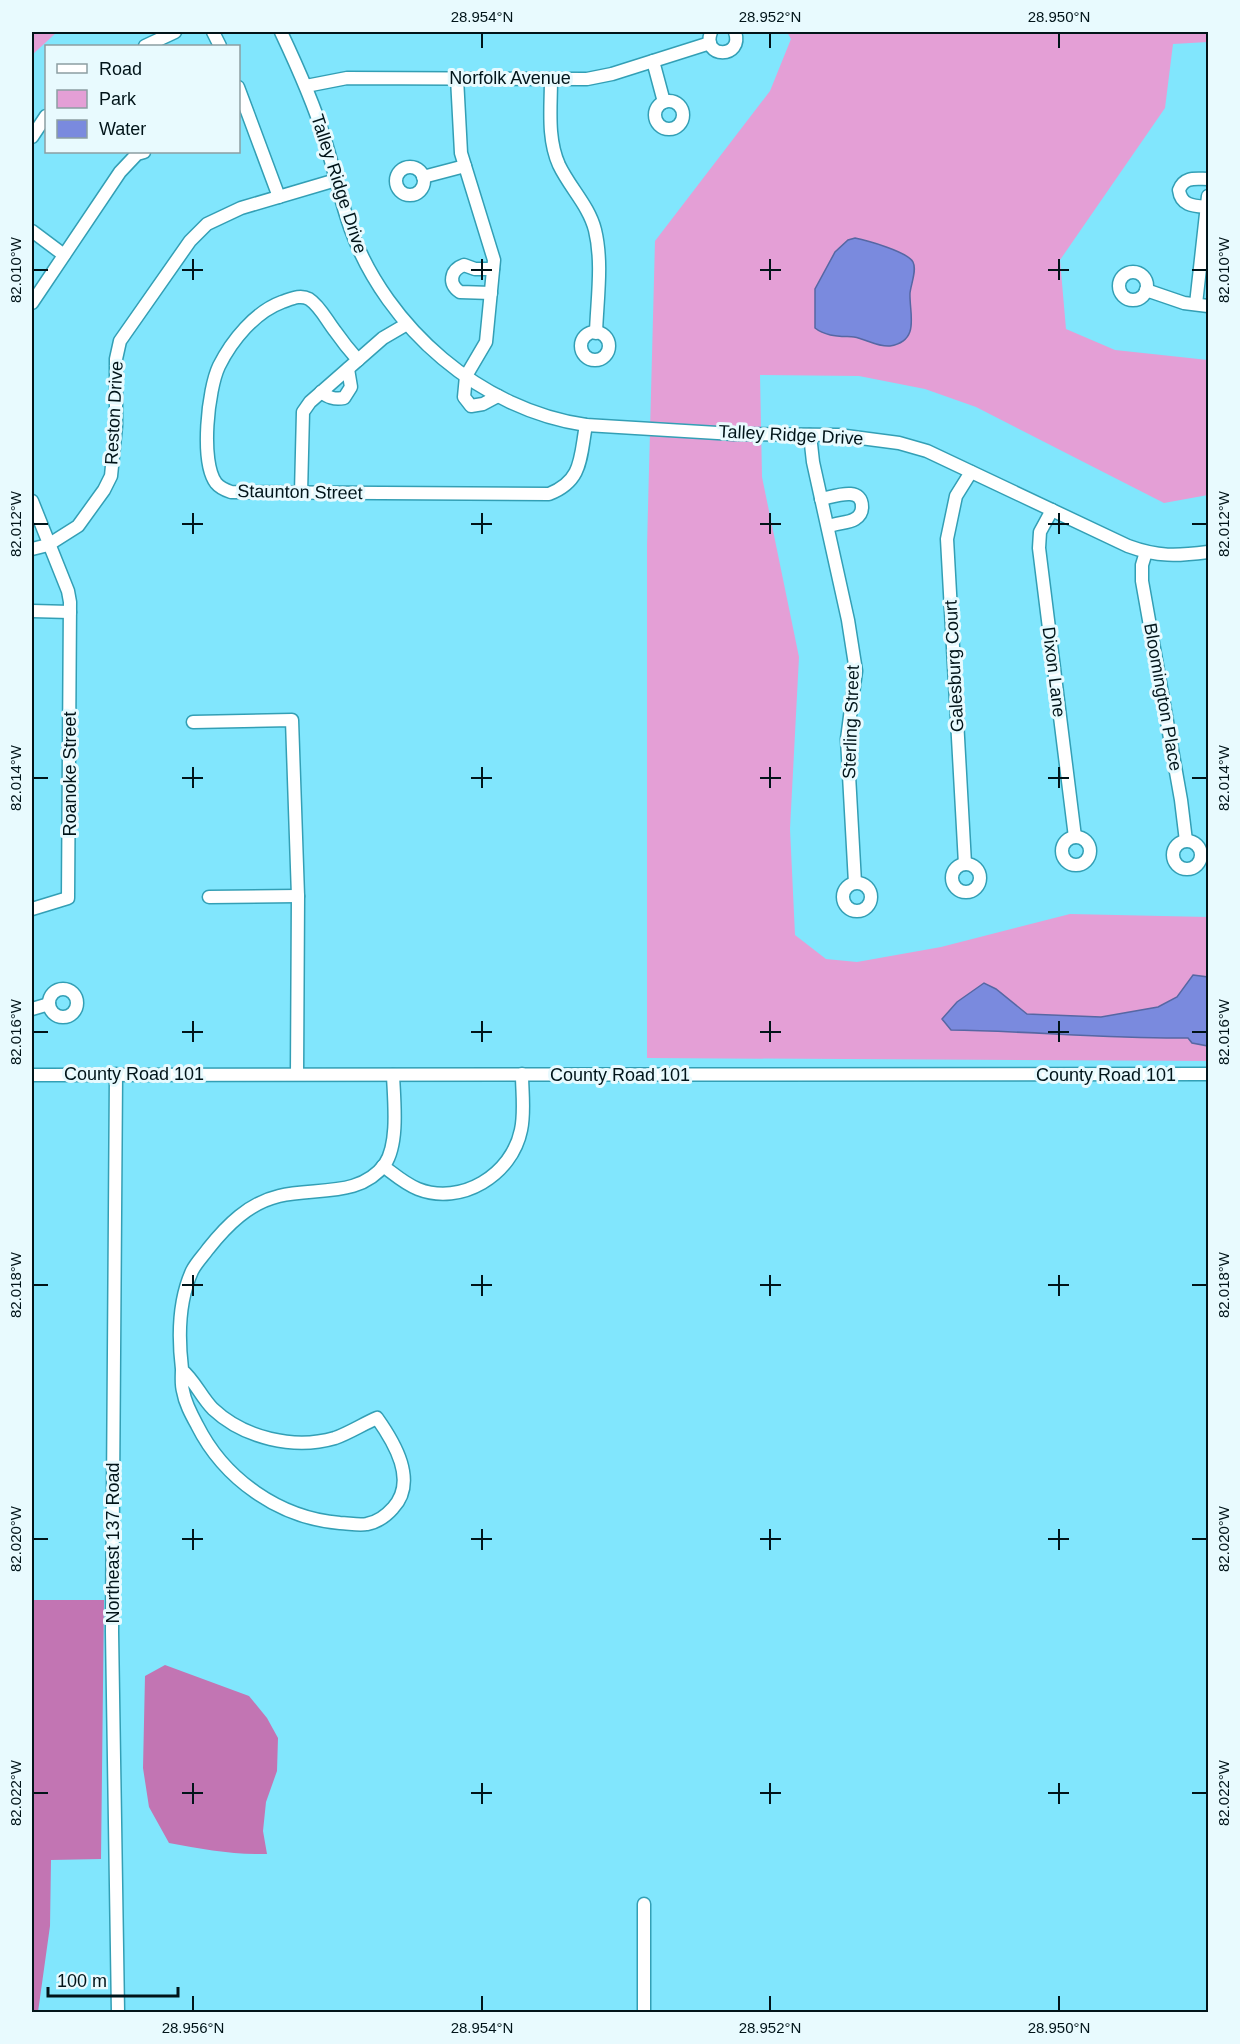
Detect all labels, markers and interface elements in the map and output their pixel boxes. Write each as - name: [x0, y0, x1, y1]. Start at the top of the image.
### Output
- text: 28.954°N: [451, 8, 513, 25]
- text: 28.952°N: [739, 8, 801, 25]
- text: 28.950°N: [1028, 8, 1090, 25]
- legend: [45, 45, 240, 153]
- text: Road: [99, 59, 142, 79]
- street label: Norfolk Avenue: [449, 68, 571, 88]
- text: Park: [99, 89, 137, 109]
- street label: Talley Ridge Drive: [307, 112, 371, 256]
- text: Water: [99, 119, 146, 139]
- text: 82.010°W: [7, 236, 24, 303]
- text: 82.010°W: [1215, 236, 1232, 303]
- street label: Reston Drive: [101, 361, 127, 465]
- street label: Talley Ridge Drive: [718, 421, 864, 449]
- street label: Staunton Street: [237, 481, 363, 503]
- text: 82.012°W: [7, 490, 24, 557]
- text: 82.012°W: [1215, 490, 1232, 557]
- street label: Galesburg Court: [941, 600, 967, 732]
- street label: Bloomington Place: [1140, 621, 1186, 773]
- street label: Dixon Lane: [1039, 626, 1069, 718]
- street label: Sterling Street: [839, 665, 863, 779]
- street label: Roanoke Street: [60, 711, 80, 837]
- text: 82.014°W: [7, 744, 24, 811]
- text: 82.014°W: [1215, 744, 1232, 811]
- text: 82.016°W: [7, 998, 24, 1065]
- text: 82.016°W: [1215, 998, 1232, 1065]
- street label: County Road 101: [64, 1064, 204, 1084]
- street label: County Road 101: [550, 1065, 690, 1085]
- street label: County Road 101: [1036, 1065, 1176, 1085]
- text: 82.018°W: [7, 1251, 24, 1318]
- text: 82.018°W: [1215, 1251, 1232, 1318]
- street label: Northeast 137 Road: [103, 1462, 123, 1624]
- text: 82.020°W: [7, 1505, 24, 1572]
- text: 82.020°W: [1215, 1505, 1232, 1572]
- text: 82.022°W: [7, 1759, 24, 1826]
- text: 82.022°W: [1215, 1759, 1232, 1826]
- scale bar: [48, 1960, 178, 1998]
- text: 100 m: [57, 1971, 107, 1991]
- text: 28.956°N: [162, 2019, 224, 2036]
- text: 28.954°N: [451, 2019, 513, 2036]
- text: 28.952°N: [739, 2019, 801, 2036]
- text: 28.950°N: [1028, 2019, 1090, 2036]

